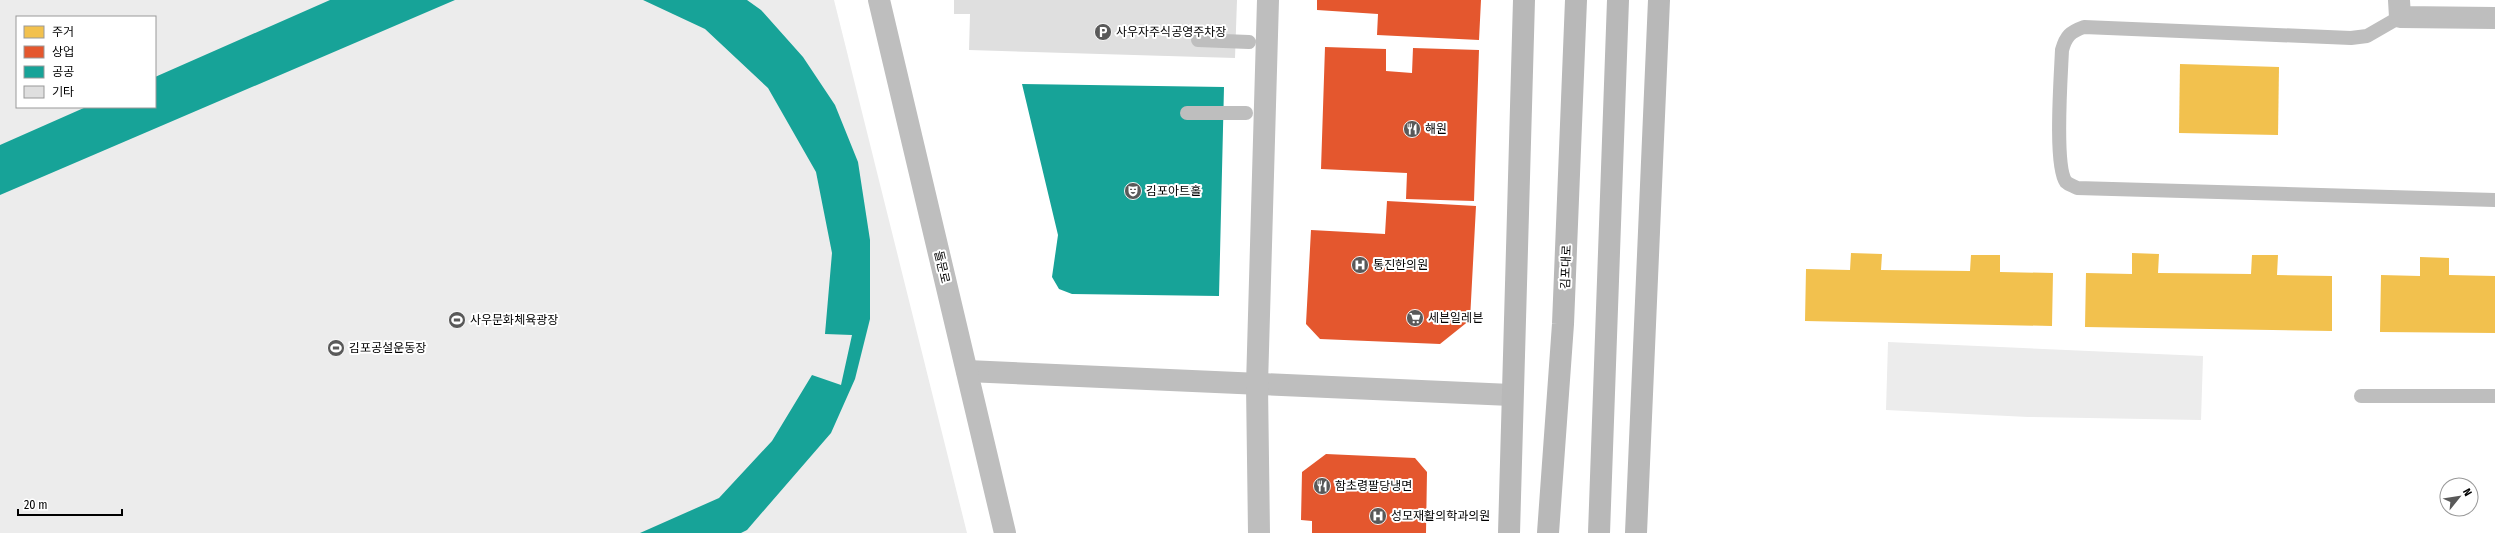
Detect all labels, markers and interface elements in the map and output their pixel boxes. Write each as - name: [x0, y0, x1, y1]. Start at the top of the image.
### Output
- legend: [16, 16, 156, 108]
- parking icon: 사우자주식공영주차장: [1093, 22, 1113, 42]
- text: 주거: [52, 25, 74, 39]
- place label: 사우자주식공영주차장: [1116, 25, 1226, 39]
- text: 상업: [52, 45, 74, 59]
- text: 공공: [52, 65, 74, 79]
- text: 기타: [52, 85, 74, 99]
- restaurant icon: 해원: [1402, 119, 1422, 139]
- place label: 해원: [1425, 122, 1447, 136]
- theatre icon: 김포아트홀: [1123, 181, 1143, 201]
- place label: 김포아트홀: [1146, 184, 1201, 198]
- street label: 김포대로: [1558, 245, 1574, 289]
- street label: 돌문로: [931, 249, 953, 285]
- hospital icon: 통진한의원: [1350, 255, 1370, 275]
- place label: 통진한의원: [1373, 258, 1428, 272]
- supermarket icon: 세븐일레븐: [1405, 308, 1425, 328]
- sports icon: 사우문화체육광장: [447, 310, 467, 330]
- place label: 세븐일레븐: [1428, 311, 1483, 325]
- place label: 사우문화체육광장: [470, 313, 558, 327]
- sports icon: 김포공설운동장: [326, 338, 346, 358]
- place label: 김포공설운동장: [349, 341, 426, 355]
- restaurant icon: 함초령팔당냉면: [1312, 476, 1332, 496]
- north arrow: [2439, 477, 2479, 517]
- place label: 함초령팔당냉면: [1335, 479, 1412, 493]
- text: N: [2460, 486, 2475, 498]
- scale bar: [18, 491, 122, 517]
- text: 20 m: [24, 498, 48, 512]
- hospital icon: 성모재활의학과의원: [1368, 506, 1388, 526]
- place label: 성모재활의학과의원: [1391, 509, 1490, 523]

